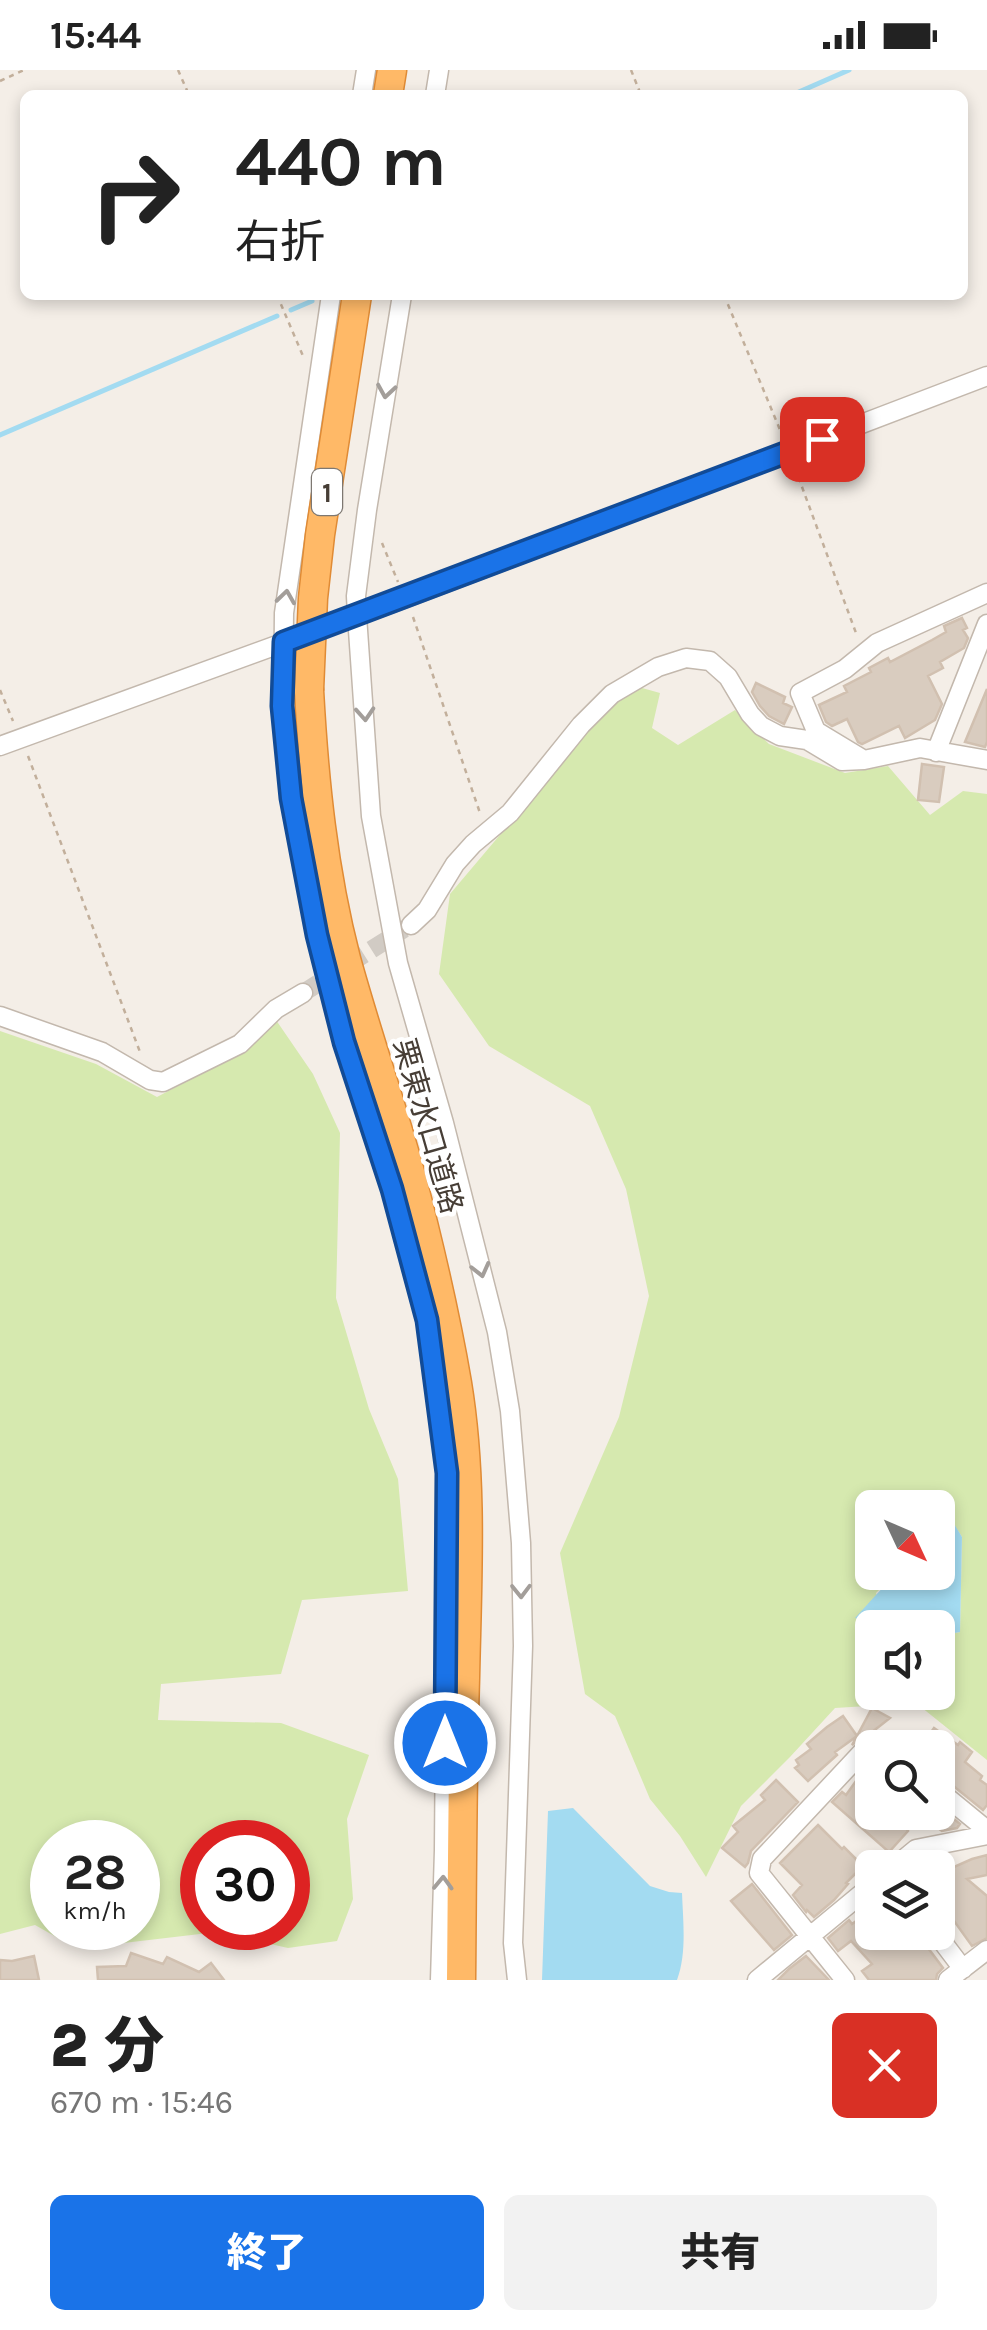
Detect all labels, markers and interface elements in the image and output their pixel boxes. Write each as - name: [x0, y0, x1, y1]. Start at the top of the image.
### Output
- text: 15:44: [50, 13, 141, 58]
- text: 440 m: [235, 121, 447, 203]
- icon: right: [70, 130, 200, 260]
- text: 右折: [235, 216, 325, 268]
- one-way arrow: [376, 383, 397, 399]
- pin: [780, 397, 865, 482]
- icon: arrive: [795, 412, 850, 467]
- road number: 1: [312, 469, 342, 515]
- one-way arrow: [275, 589, 296, 605]
- one-way arrow: [354, 706, 375, 722]
- street label: 栗東水口道路: [386, 1035, 470, 1217]
- one-way arrow: [469, 1261, 490, 1278]
- north arrow: [855, 1490, 955, 1590]
- map controls: [855, 1490, 955, 1950]
- one-way arrow: [511, 1584, 532, 1600]
- button: sound: [855, 1610, 955, 1710]
- position arrow: [393, 1691, 497, 1795]
- button: search: [855, 1730, 955, 1830]
- speed limit sign: 30: [180, 1820, 310, 1950]
- text: 28: [64, 1843, 126, 1902]
- button: layers: [855, 1850, 955, 1950]
- one-way arrow: [433, 1874, 454, 1890]
- text: km/h: [63, 1896, 127, 1925]
- text: 2 分: [50, 2011, 164, 2081]
- button: close: [832, 2013, 937, 2118]
- text: 670 m · 15:46: [50, 2084, 233, 2121]
- button: 終了: [50, 2195, 484, 2310]
- button: 共有: [504, 2195, 937, 2310]

